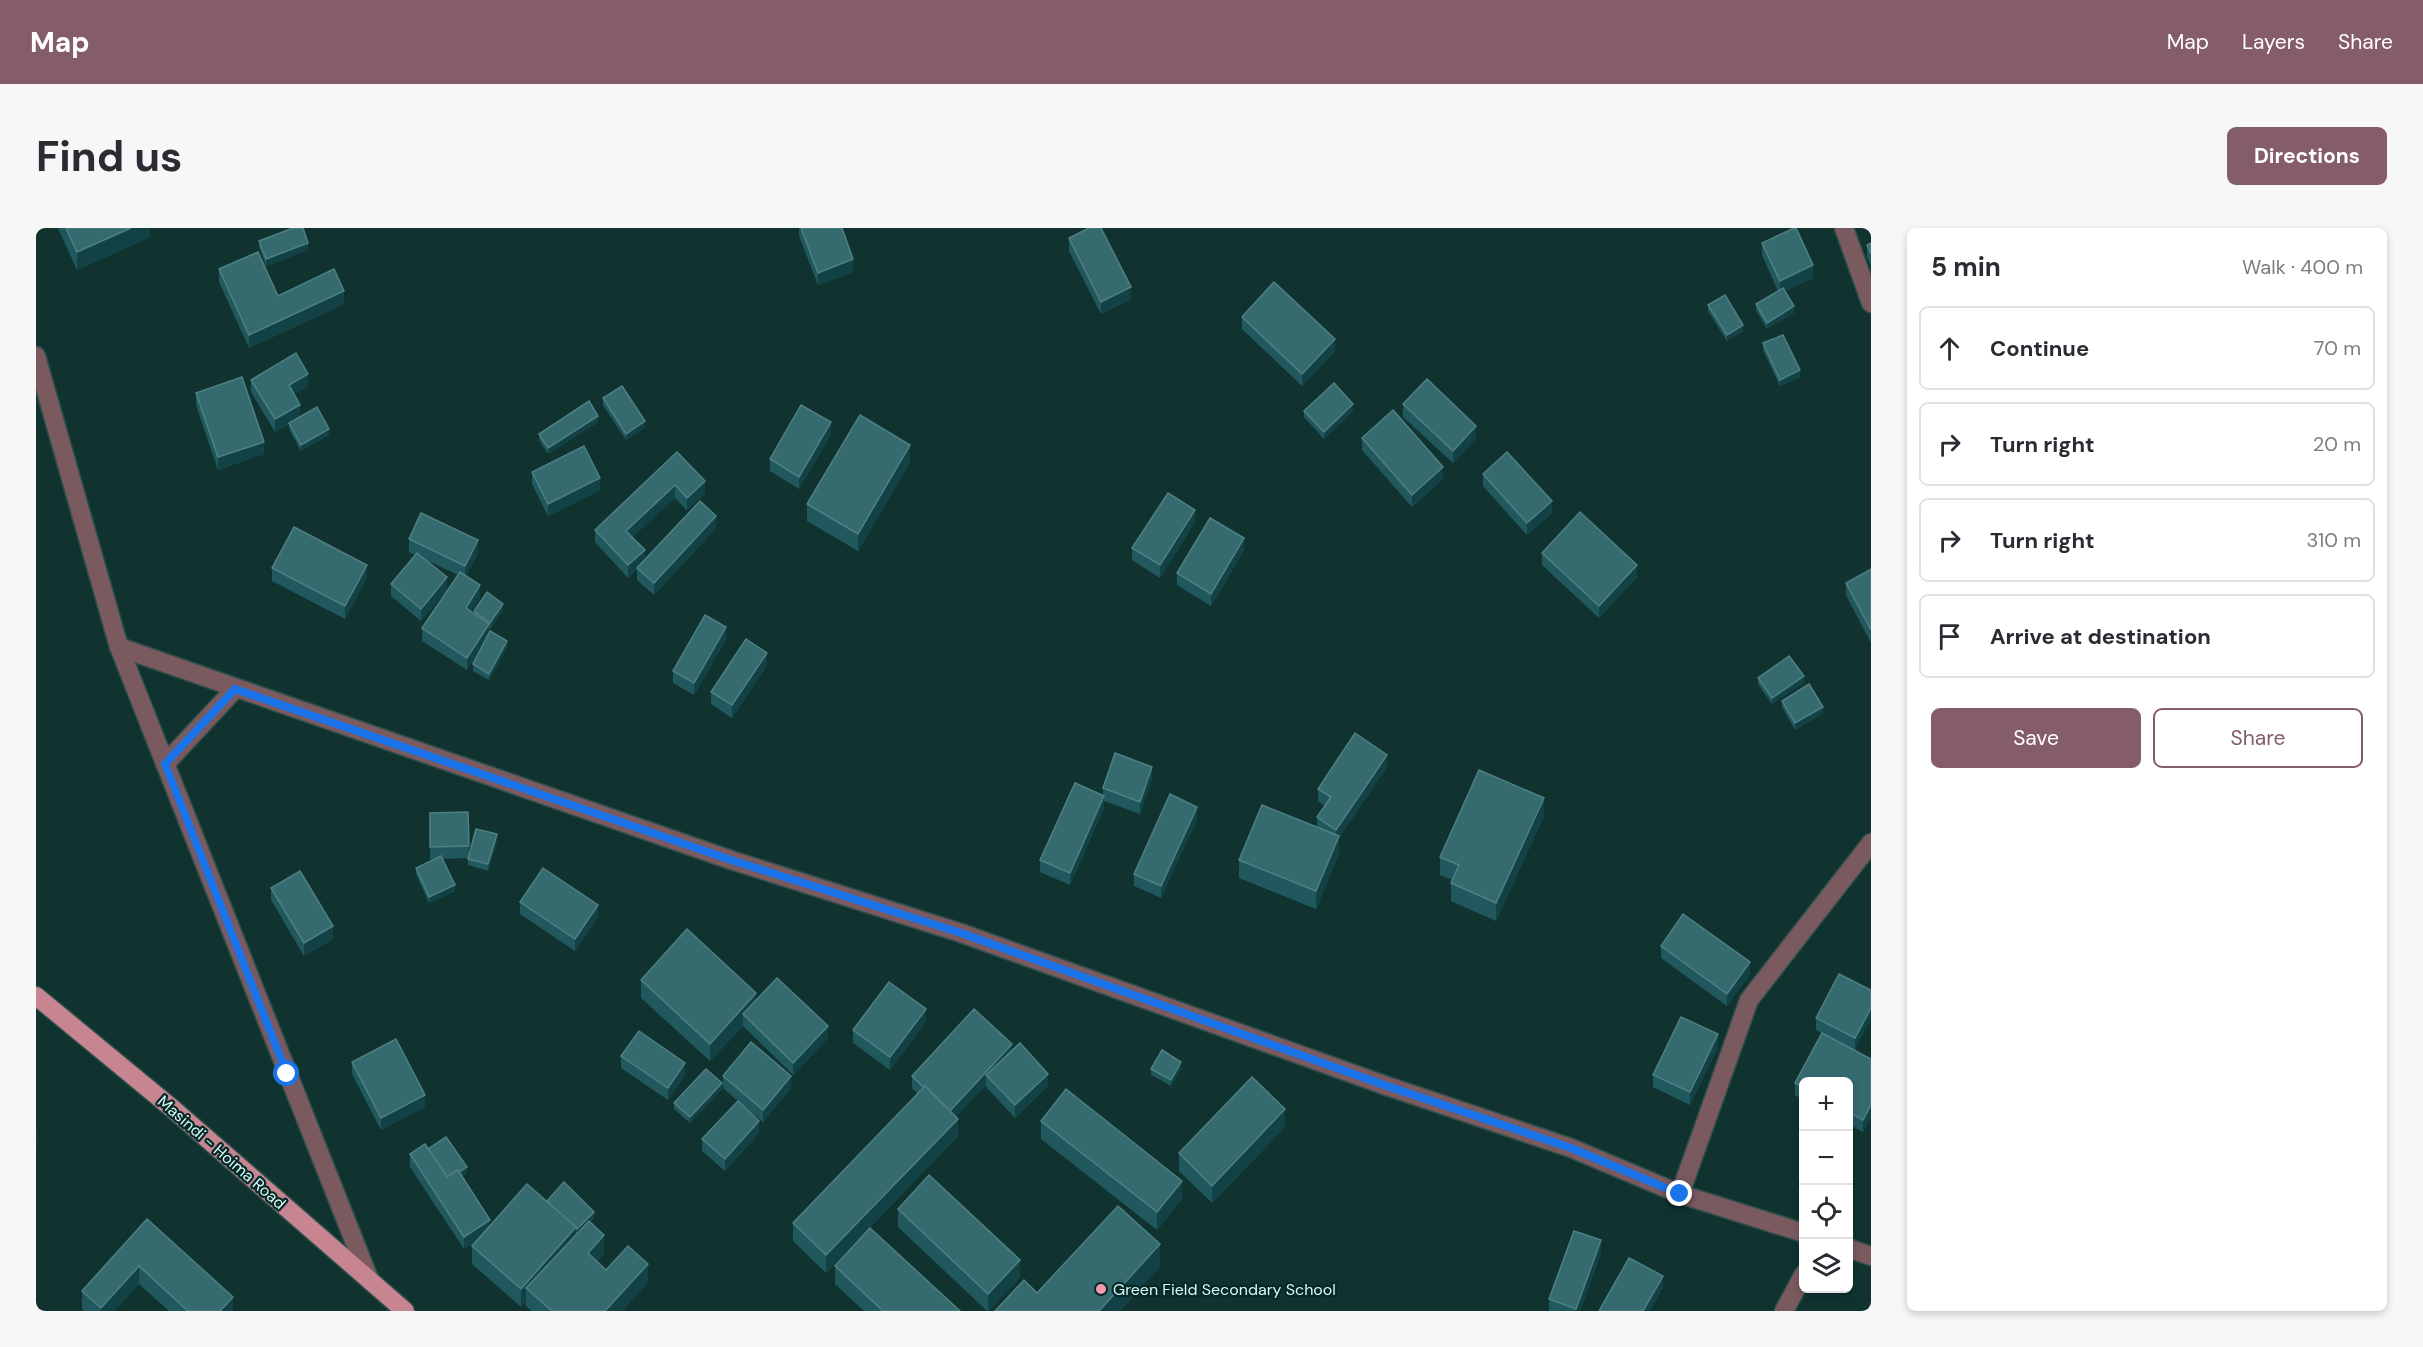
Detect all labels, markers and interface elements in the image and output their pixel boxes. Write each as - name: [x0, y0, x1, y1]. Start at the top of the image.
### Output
- text: Map: [30, 24, 90, 61]
- text: Map: [2167, 28, 2209, 56]
- text: Layers: [2242, 28, 2305, 56]
- text: Share: [2338, 28, 2393, 56]
- button: Directions: [2227, 127, 2387, 185]
- text: Find us: [36, 129, 182, 184]
- text: 5 min: [1931, 250, 2001, 284]
- text: Walk · 400 m: [2242, 254, 2363, 280]
- icon: ahead: [1933, 332, 1966, 365]
- text: Continue: [1990, 334, 2089, 363]
- text: 70 m: [2314, 335, 2361, 361]
- icon: right: [1933, 428, 1966, 461]
- text: Turn right: [1990, 430, 2095, 459]
- text: 20 m: [2313, 431, 2361, 457]
- icon: right: [1933, 524, 1966, 557]
- text: Turn right: [1990, 526, 2095, 555]
- text: 310 m: [2306, 527, 2361, 553]
- icon: arrive: [1933, 620, 1966, 653]
- text: Arrive at destination: [1990, 622, 2211, 651]
- button: Save: [1931, 708, 2141, 768]
- button: Share: [2153, 708, 2363, 768]
- route start: [273, 1060, 299, 1086]
- map controls: [1799, 1077, 1853, 1293]
- button: +: [1799, 1077, 1853, 1131]
- street label: Masindi - Hoima Road: [153, 1091, 290, 1214]
- button: −: [1799, 1131, 1853, 1185]
- route end: [1666, 1180, 1692, 1206]
- button: locate: [1799, 1185, 1853, 1239]
- button: layers: [1799, 1239, 1853, 1293]
- place label: Green Field Secondary School: [1113, 1279, 1336, 1300]
- marker: Green Field Secondary School: [1094, 1282, 1108, 1296]

